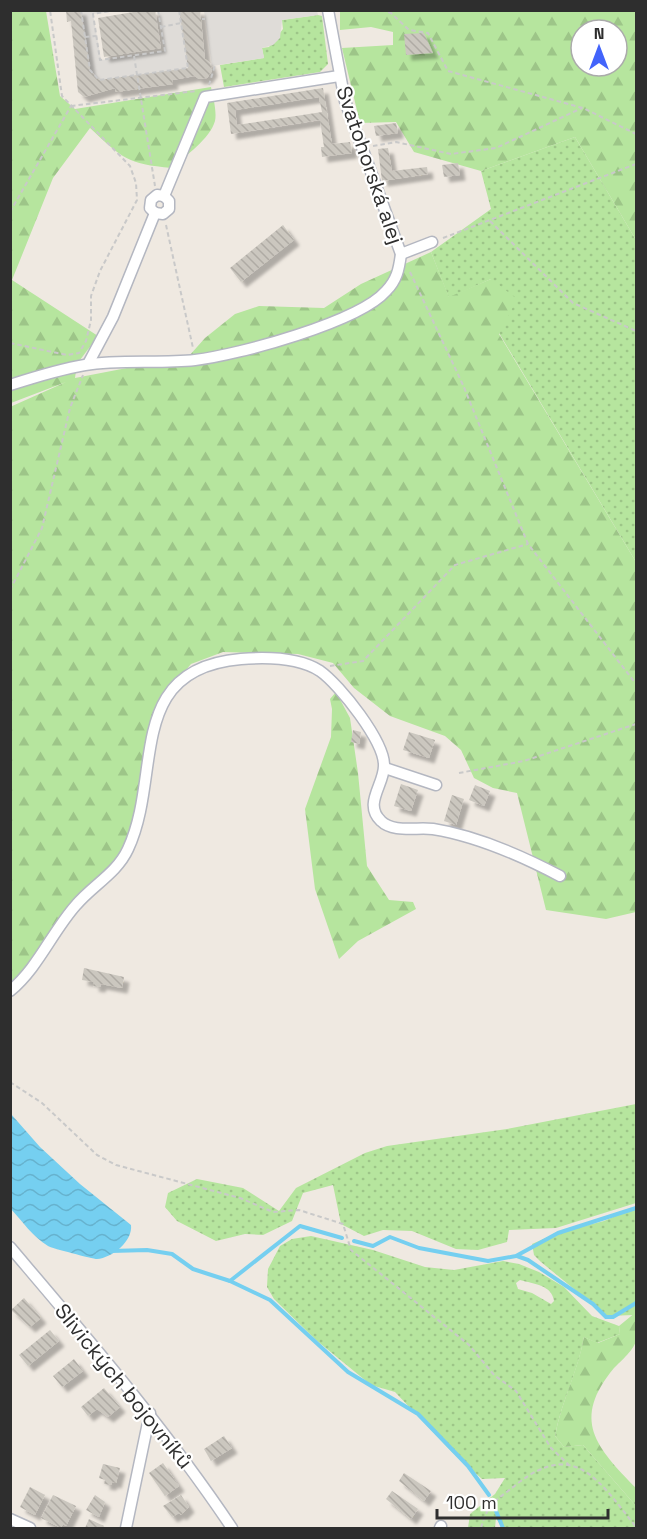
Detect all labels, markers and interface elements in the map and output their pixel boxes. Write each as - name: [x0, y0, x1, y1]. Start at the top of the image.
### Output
- north arrow: [569, 18, 629, 78]
- text: N: [594, 23, 604, 44]
- street label: Svatohorská alej: [330, 82, 410, 248]
- street label: Slivických bojovníků: [49, 1298, 199, 1474]
- scale bar: [437, 1482, 608, 1520]
- text: 100 m: [446, 1491, 497, 1514]

